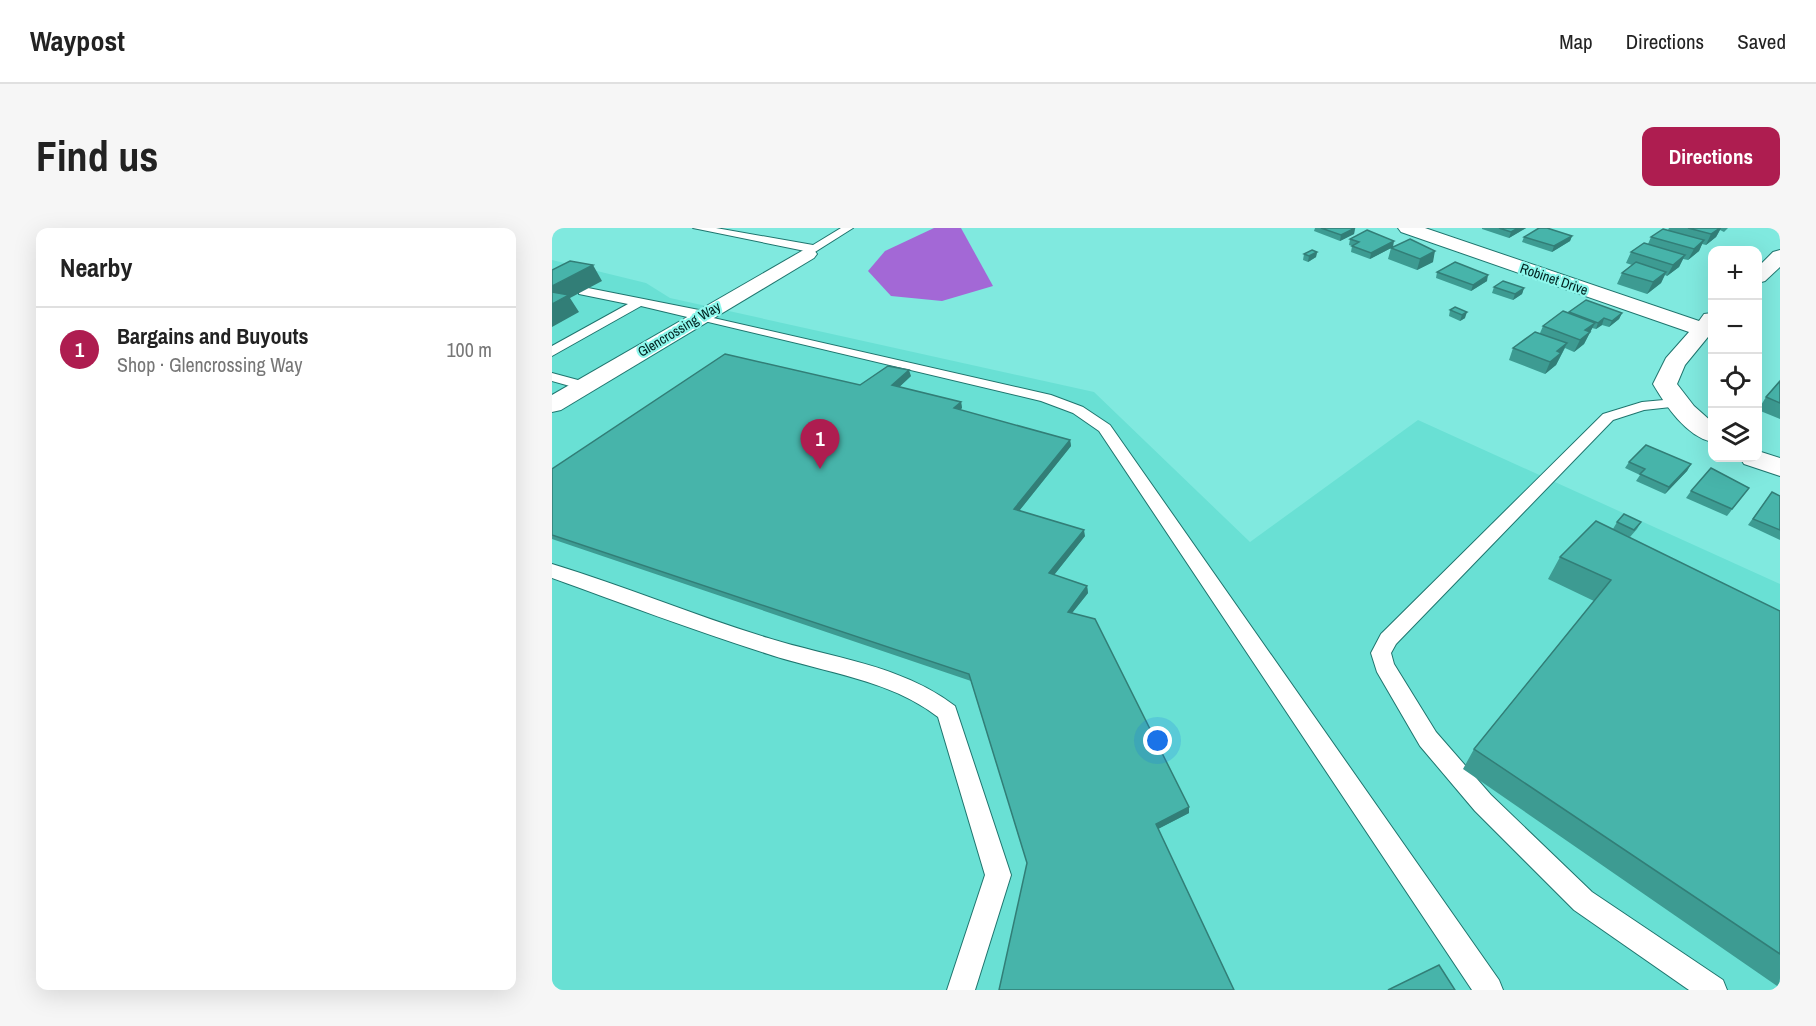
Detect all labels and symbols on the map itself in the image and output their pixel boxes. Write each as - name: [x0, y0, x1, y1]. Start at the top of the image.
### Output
- street label: Robinet Drive: [1518, 259, 1590, 299]
- street label: Glencrossing Way: [634, 297, 724, 361]
- pin: 1: [800, 420, 840, 469]
- your location: [1143, 726, 1172, 755]

